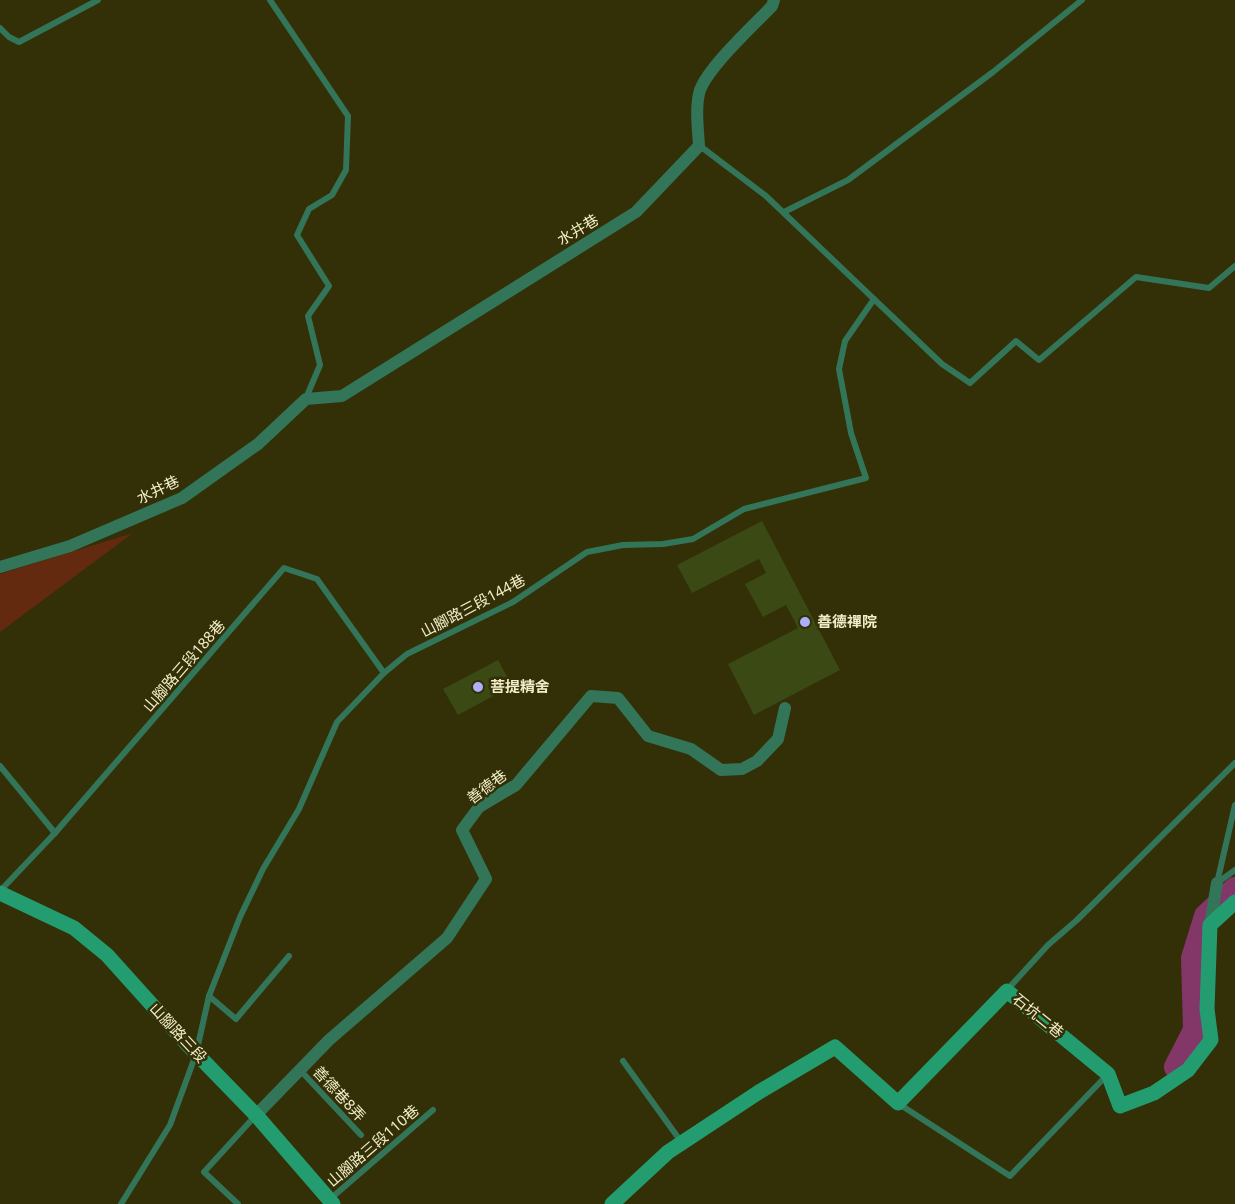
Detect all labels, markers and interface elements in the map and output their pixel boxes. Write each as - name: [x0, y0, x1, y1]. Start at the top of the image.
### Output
- street label: 水井巷: [553, 209, 602, 249]
- street label: 水井巷: [133, 470, 182, 508]
- street label: 山腳路三段144巷: [417, 569, 528, 641]
- place label: 善德禪院: [817, 611, 877, 631]
- street label: 山腳路三段188巷: [138, 615, 229, 716]
- marker: 善德禪院: [798, 615, 812, 629]
- place label: 菩提精舍: [490, 676, 550, 696]
- marker: 菩提精舍: [471, 680, 485, 694]
- street label: 善德巷: [462, 765, 510, 808]
- street label: 石坑二巷: [1009, 989, 1068, 1042]
- street label: 山腳路三段: [146, 998, 212, 1067]
- street label: 善德巷8弄: [309, 1061, 370, 1125]
- street label: 山腳路三段110巷: [322, 1100, 423, 1191]

